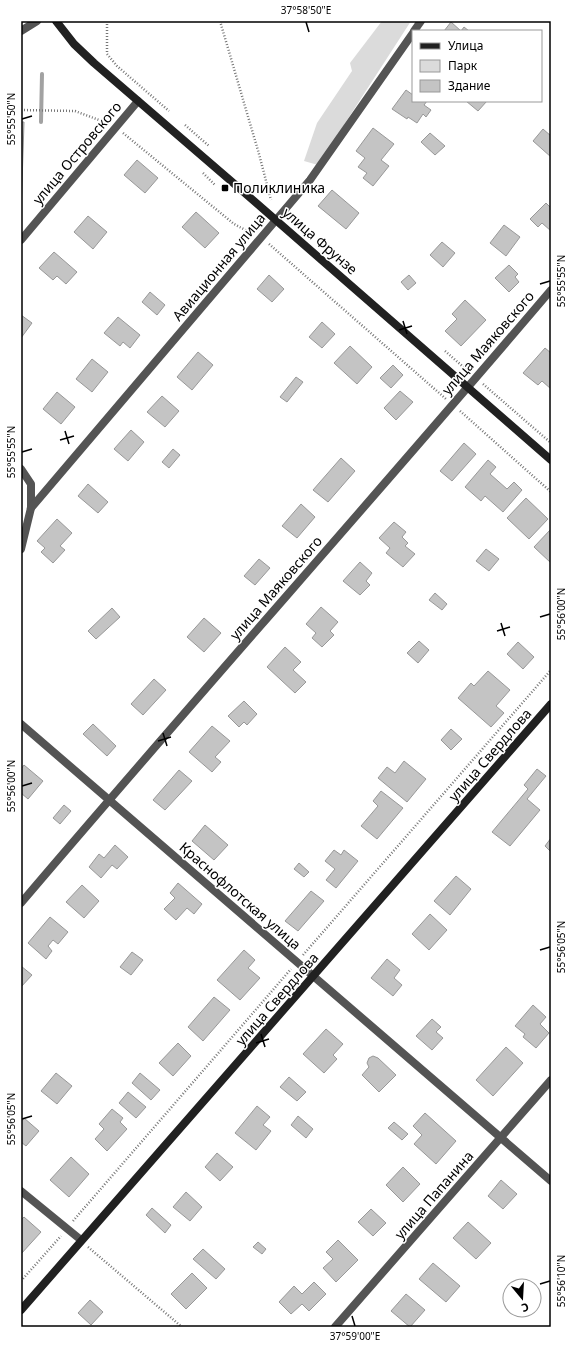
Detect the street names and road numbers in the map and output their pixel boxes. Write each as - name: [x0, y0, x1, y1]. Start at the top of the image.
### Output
- street label: улица Островского: [28, 97, 125, 208]
- street label: улица Фрунзе: [279, 203, 362, 279]
- street label: Авиационная улица: [168, 209, 269, 325]
- street label: улица Маяковского: [437, 287, 538, 399]
- street label: улица Маяковского: [225, 532, 326, 644]
- street label: улица Свердлова: [444, 704, 535, 805]
- street label: Краснофлотская улица: [176, 838, 305, 954]
- street label: улица Свердлова: [231, 948, 322, 1049]
- street label: улица Папанина: [390, 1146, 477, 1243]

